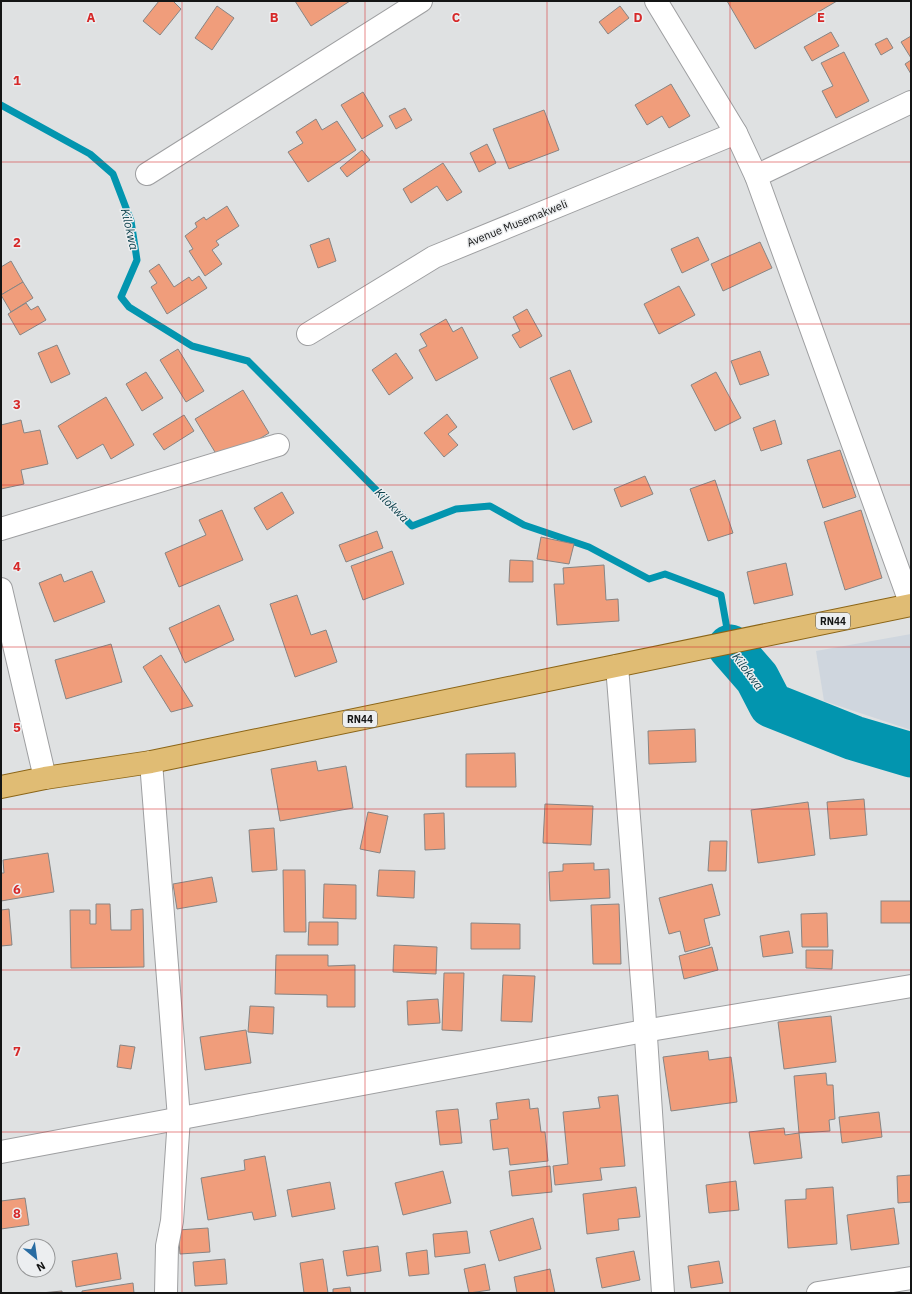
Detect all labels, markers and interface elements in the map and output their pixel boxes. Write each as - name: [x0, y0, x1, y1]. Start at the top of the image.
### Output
- text: A: [87, 9, 96, 26]
- text: B: [270, 9, 279, 26]
- text: C: [452, 9, 461, 26]
- text: D: [633, 9, 643, 26]
- text: E: [817, 9, 825, 26]
- text: 1: [13, 72, 21, 89]
- street label: Avenue Musemakweli: [465, 196, 569, 250]
- water label: Kilokwa: [118, 207, 142, 251]
- text: 2: [13, 234, 21, 251]
- text: 3: [13, 396, 21, 413]
- water label: Kilokwa: [372, 485, 412, 525]
- text: 4: [13, 558, 21, 575]
- road number: RN44: [816, 613, 850, 629]
- water label: Kilokwa: [729, 650, 767, 692]
- road number: RN44: [343, 711, 377, 727]
- text: 5: [13, 719, 21, 736]
- text: 6: [13, 881, 21, 898]
- text: 7: [13, 1043, 21, 1060]
- text: 8: [13, 1205, 21, 1222]
- north arrow: [16, 1238, 56, 1278]
- text: N: [34, 1259, 48, 1275]

